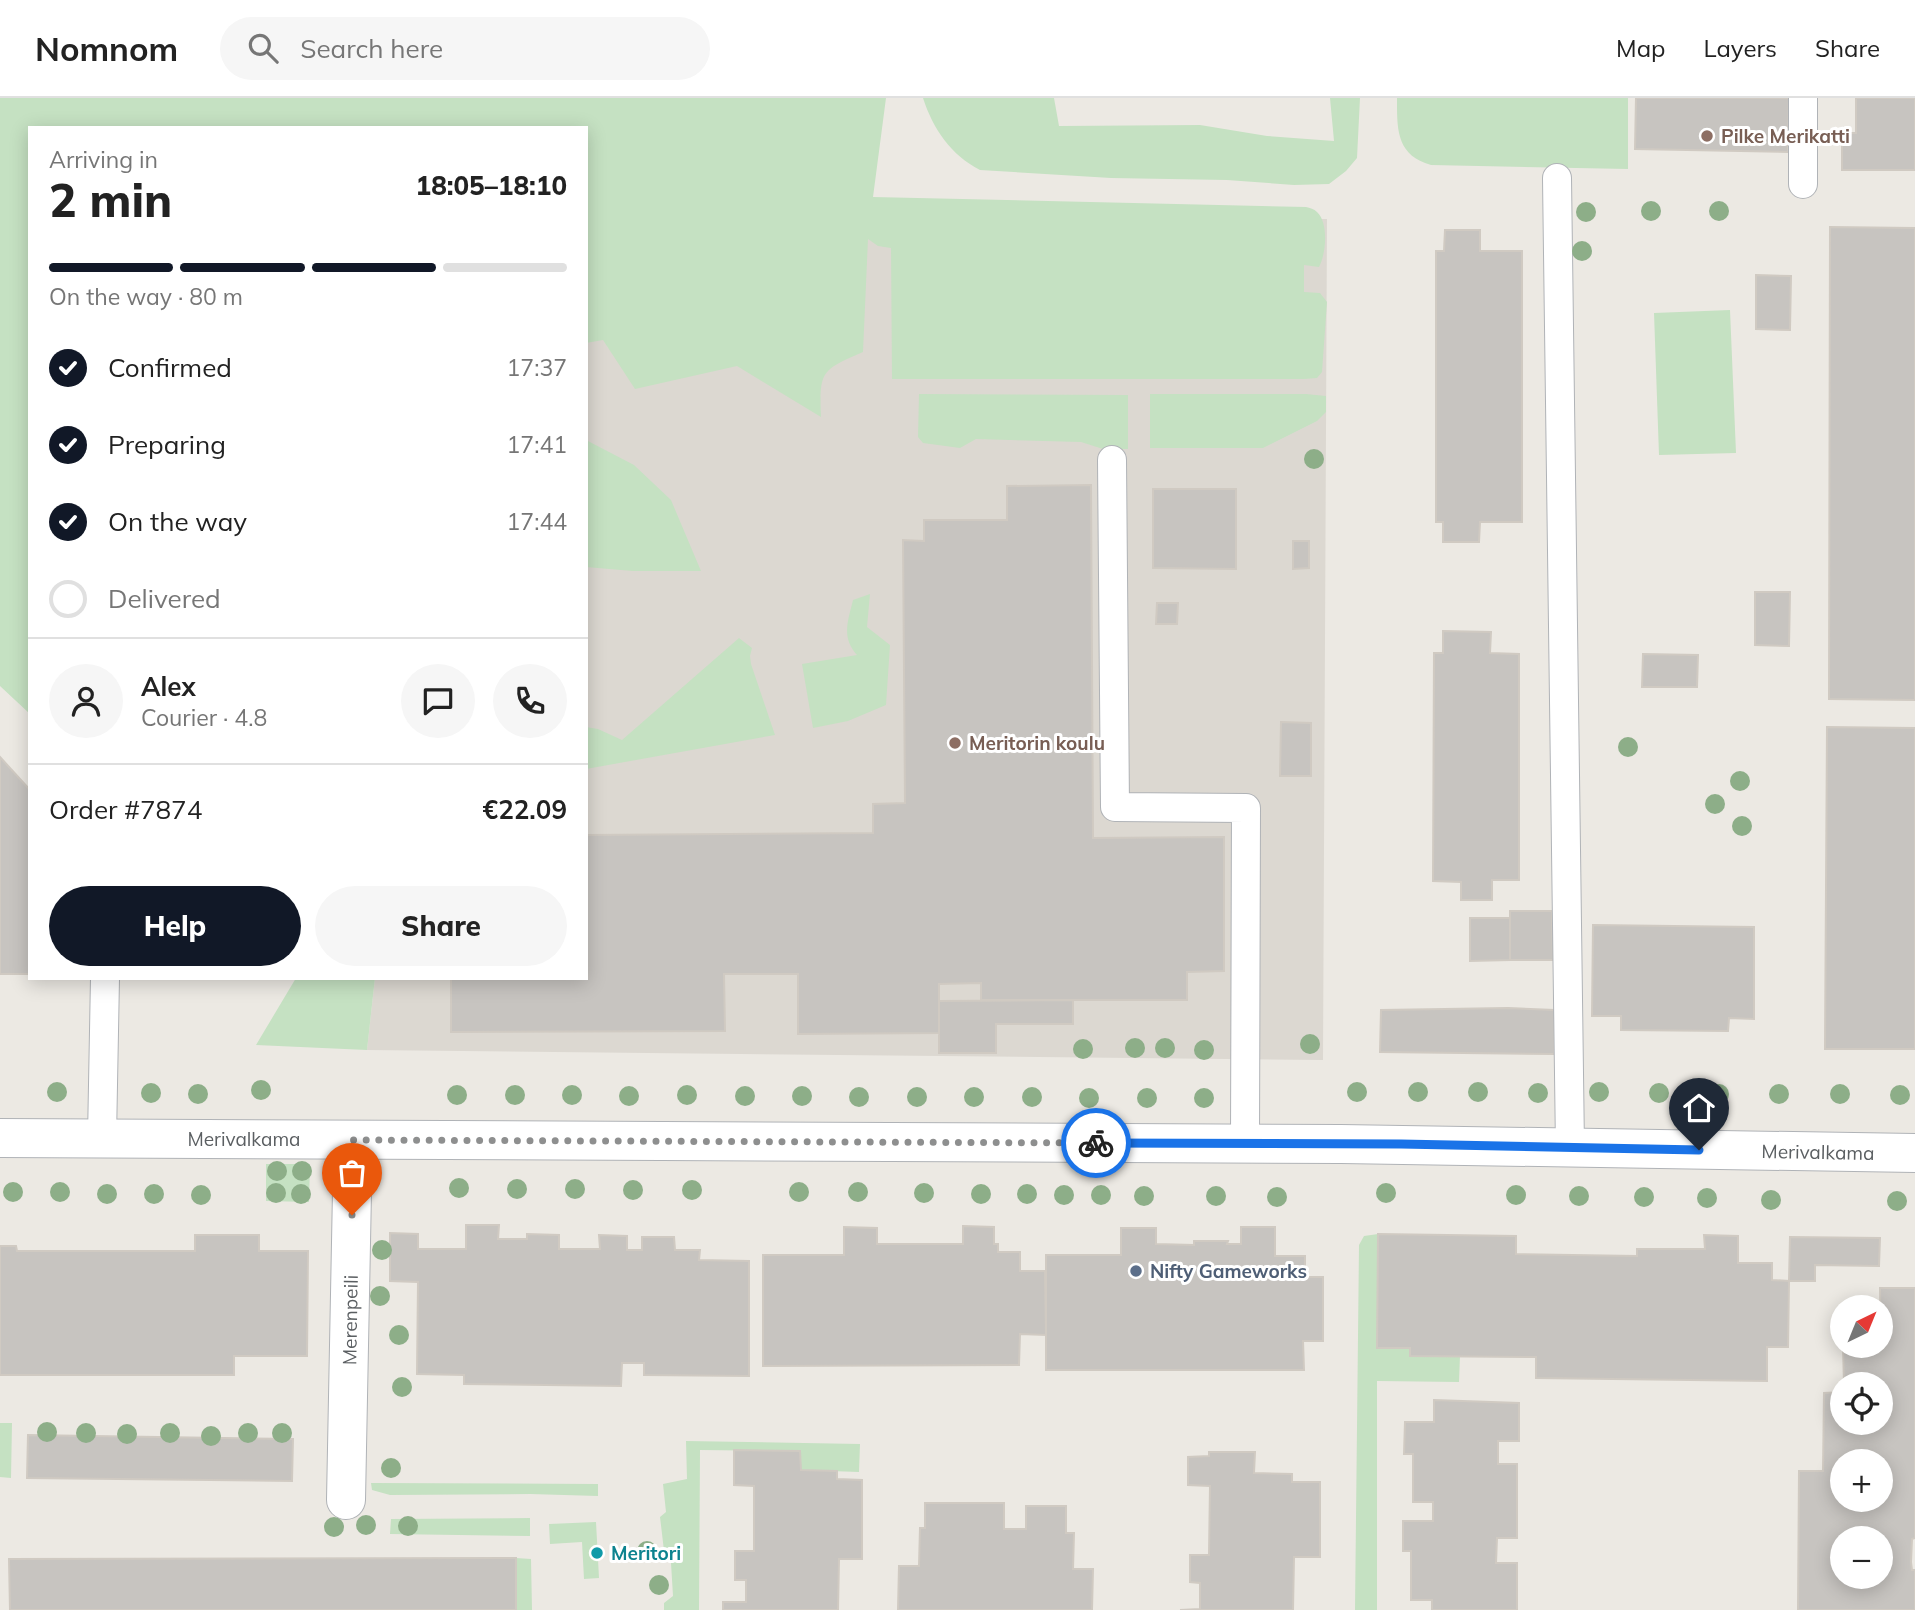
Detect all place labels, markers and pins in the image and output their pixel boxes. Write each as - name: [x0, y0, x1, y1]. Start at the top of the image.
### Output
- place label: Pilke Merikatti: [1721, 124, 1850, 148]
- marker: Pilke Merikatti: [1699, 128, 1715, 144]
- place label: Meritorin koulu: [969, 731, 1105, 755]
- marker: Meritorin koulu: [947, 735, 963, 751]
- pin: [1669, 1078, 1729, 1150]
- pin: [322, 1143, 382, 1215]
- place label: Nifty Gameworks: [1150, 1259, 1307, 1283]
- marker: Nifty Gameworks: [1128, 1263, 1144, 1279]
- place label: Meritori: [611, 1541, 681, 1565]
- marker: Meritori: [589, 1545, 605, 1561]

